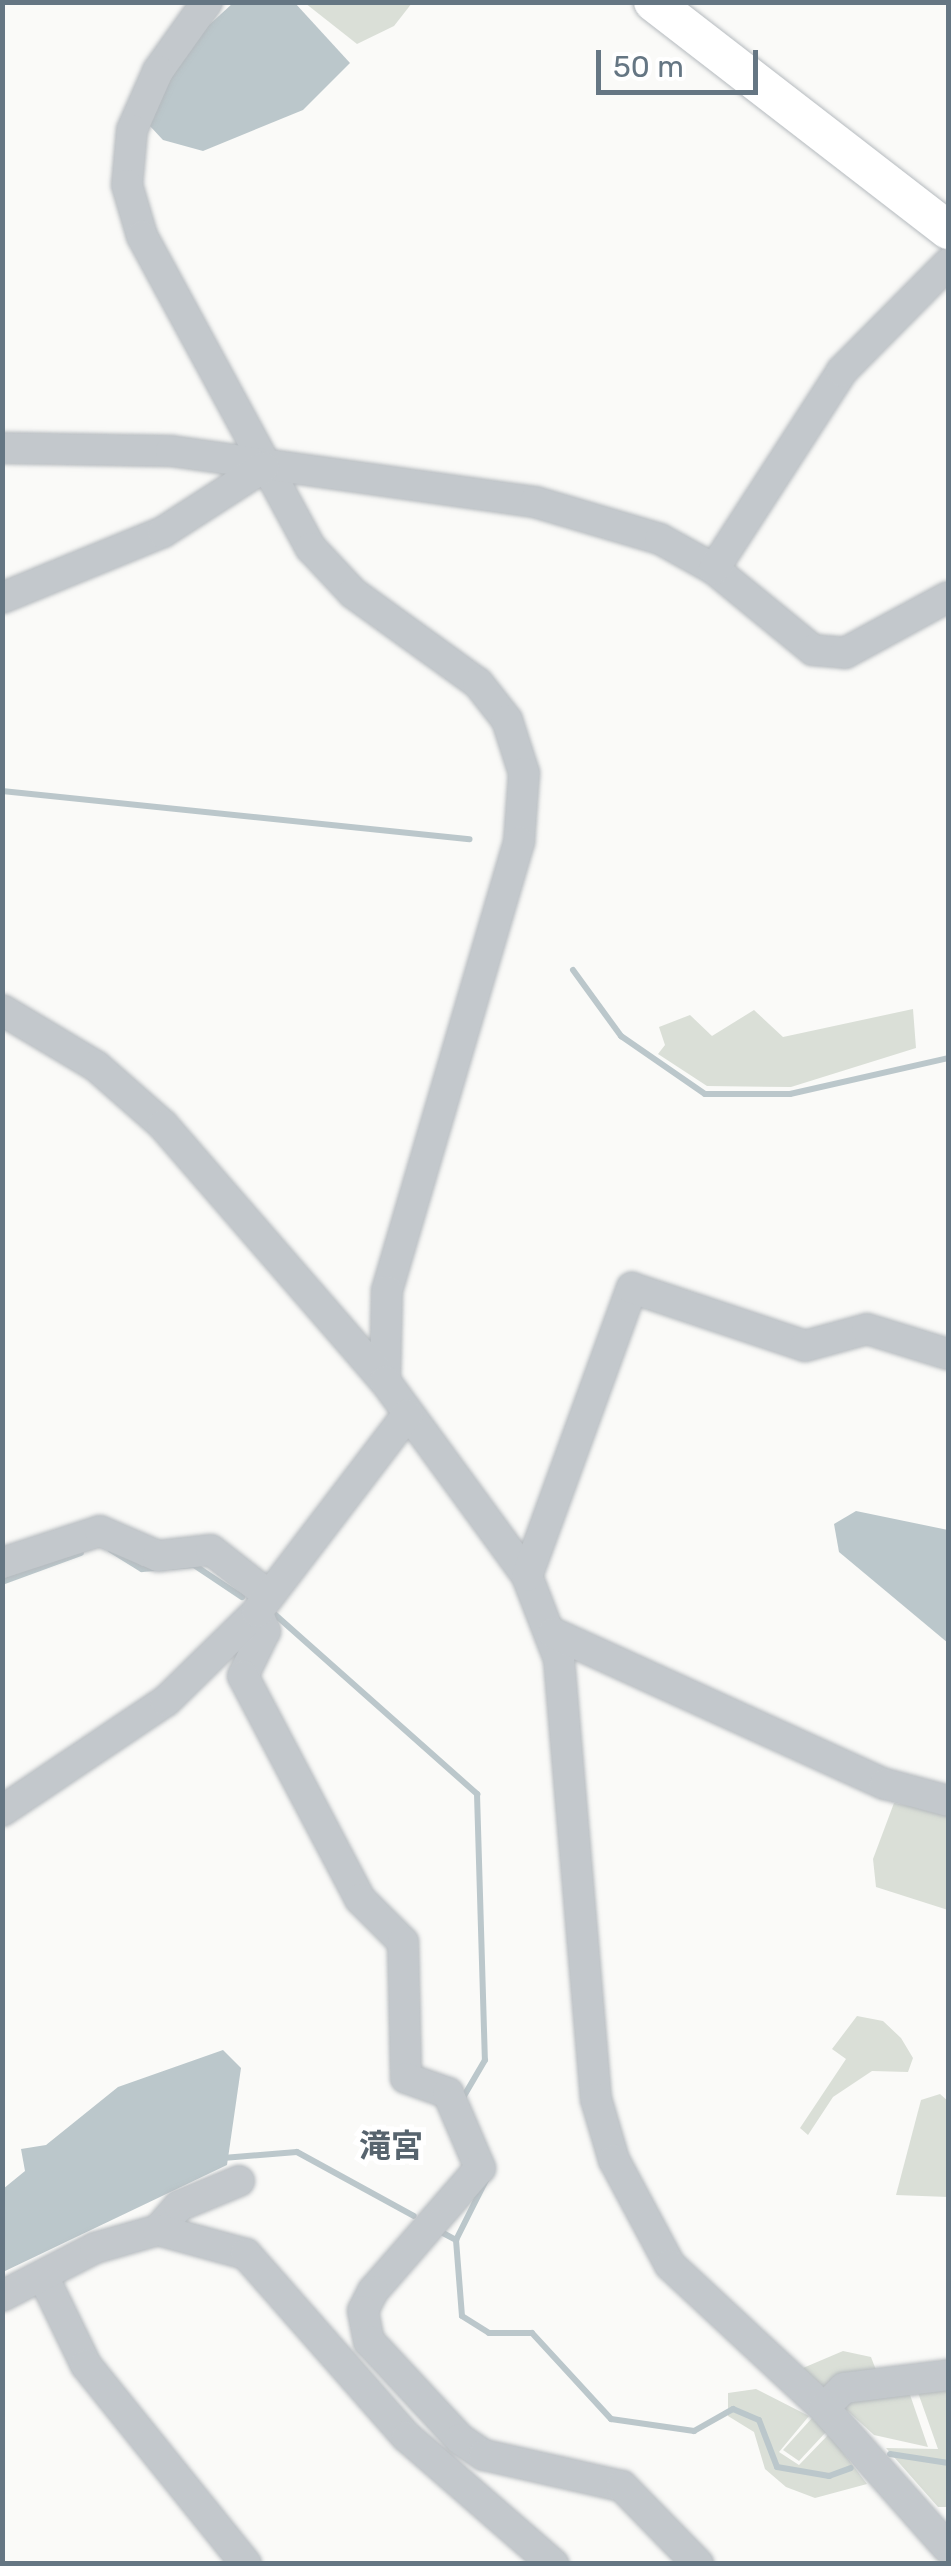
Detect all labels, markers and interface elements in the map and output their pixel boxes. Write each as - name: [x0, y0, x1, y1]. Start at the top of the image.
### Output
- scale bar: [601, 30, 764, 92]
- text: 50 m: [613, 49, 684, 85]
- district label: 滝宮: [359, 2127, 423, 2165]

